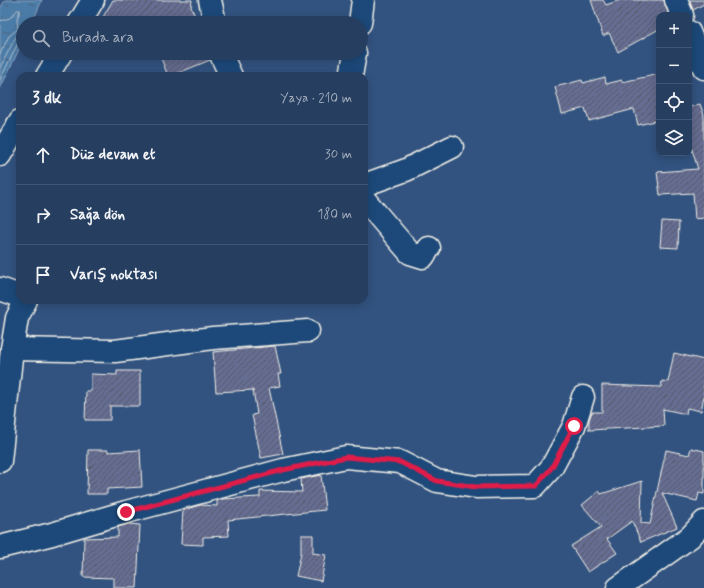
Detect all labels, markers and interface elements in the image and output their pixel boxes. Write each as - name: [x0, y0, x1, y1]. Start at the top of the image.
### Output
- map controls: [656, 12, 692, 156]
- button: +: [656, 12, 692, 48]
- search box: [16, 16, 368, 60]
- icon: search: [30, 27, 52, 49]
- text: Burada ara: [62, 28, 134, 48]
- button: −: [656, 48, 692, 84]
- button: locate: [656, 84, 692, 120]
- text: 3 dk: [32, 87, 62, 109]
- text: Yaya · 210 m: [280, 90, 352, 107]
- button: layers: [656, 120, 692, 156]
- icon: ahead: [32, 144, 54, 166]
- text: Düz devam et: [70, 145, 155, 165]
- text: 30 m: [325, 146, 352, 163]
- icon: right: [32, 204, 54, 226]
- text: Sağa dön: [70, 205, 125, 225]
- text: 180 m: [317, 206, 352, 223]
- icon: arrive: [32, 264, 54, 286]
- text: Varış noktası: [70, 265, 158, 285]
- route start: [565, 417, 583, 435]
- route end: [117, 503, 135, 521]

